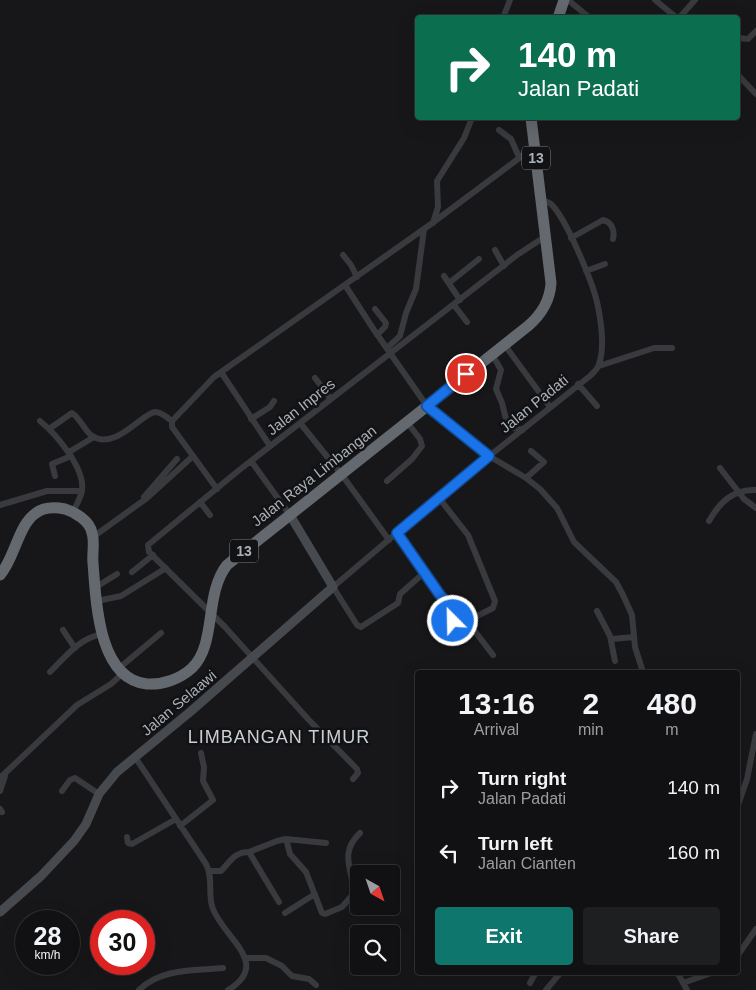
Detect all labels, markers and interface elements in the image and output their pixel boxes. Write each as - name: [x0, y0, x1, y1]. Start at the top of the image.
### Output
- icon: right: [435, 35, 500, 100]
- text: 140 m: [518, 35, 617, 74]
- text: Jalan Padati: [518, 76, 639, 101]
- road number: 13: [522, 146, 550, 170]
- pin: [445, 353, 487, 395]
- icon: arrive: [452, 360, 480, 388]
- street label: Jalan Padati: [496, 371, 571, 436]
- street label: Jalan Inpres: [263, 375, 338, 438]
- street label: Jalan Raya Limbangan: [248, 422, 379, 530]
- road number: 13: [230, 540, 258, 562]
- position arrow: [426, 594, 478, 646]
- street label: Jalan Selaawi: [138, 666, 220, 739]
- text: 13:16: [458, 687, 535, 720]
- text: 2: [582, 687, 599, 720]
- text: 480: [647, 687, 697, 720]
- text: Arrival: [474, 721, 519, 738]
- text: min: [578, 721, 604, 738]
- text: m: [665, 721, 678, 738]
- district label: LIMBANGAN TIMUR: [188, 727, 370, 747]
- text: Turn right: [478, 768, 566, 789]
- icon: right: [435, 774, 463, 802]
- text: 140 m: [667, 777, 720, 798]
- text: Jalan Padati: [478, 790, 566, 807]
- text: Turn left: [478, 833, 553, 854]
- icon: left: [435, 839, 463, 867]
- text: 160 m: [667, 842, 720, 863]
- text: Jalan Cianten: [478, 855, 576, 872]
- north arrow: [350, 865, 400, 915]
- map controls: [350, 865, 400, 975]
- button: Exit: [435, 907, 573, 965]
- button: Share: [583, 907, 720, 965]
- speed limit sign: 30: [90, 910, 155, 975]
- text: 28: [34, 922, 61, 950]
- button: search: [350, 925, 400, 975]
- text: km/h: [34, 948, 61, 962]

